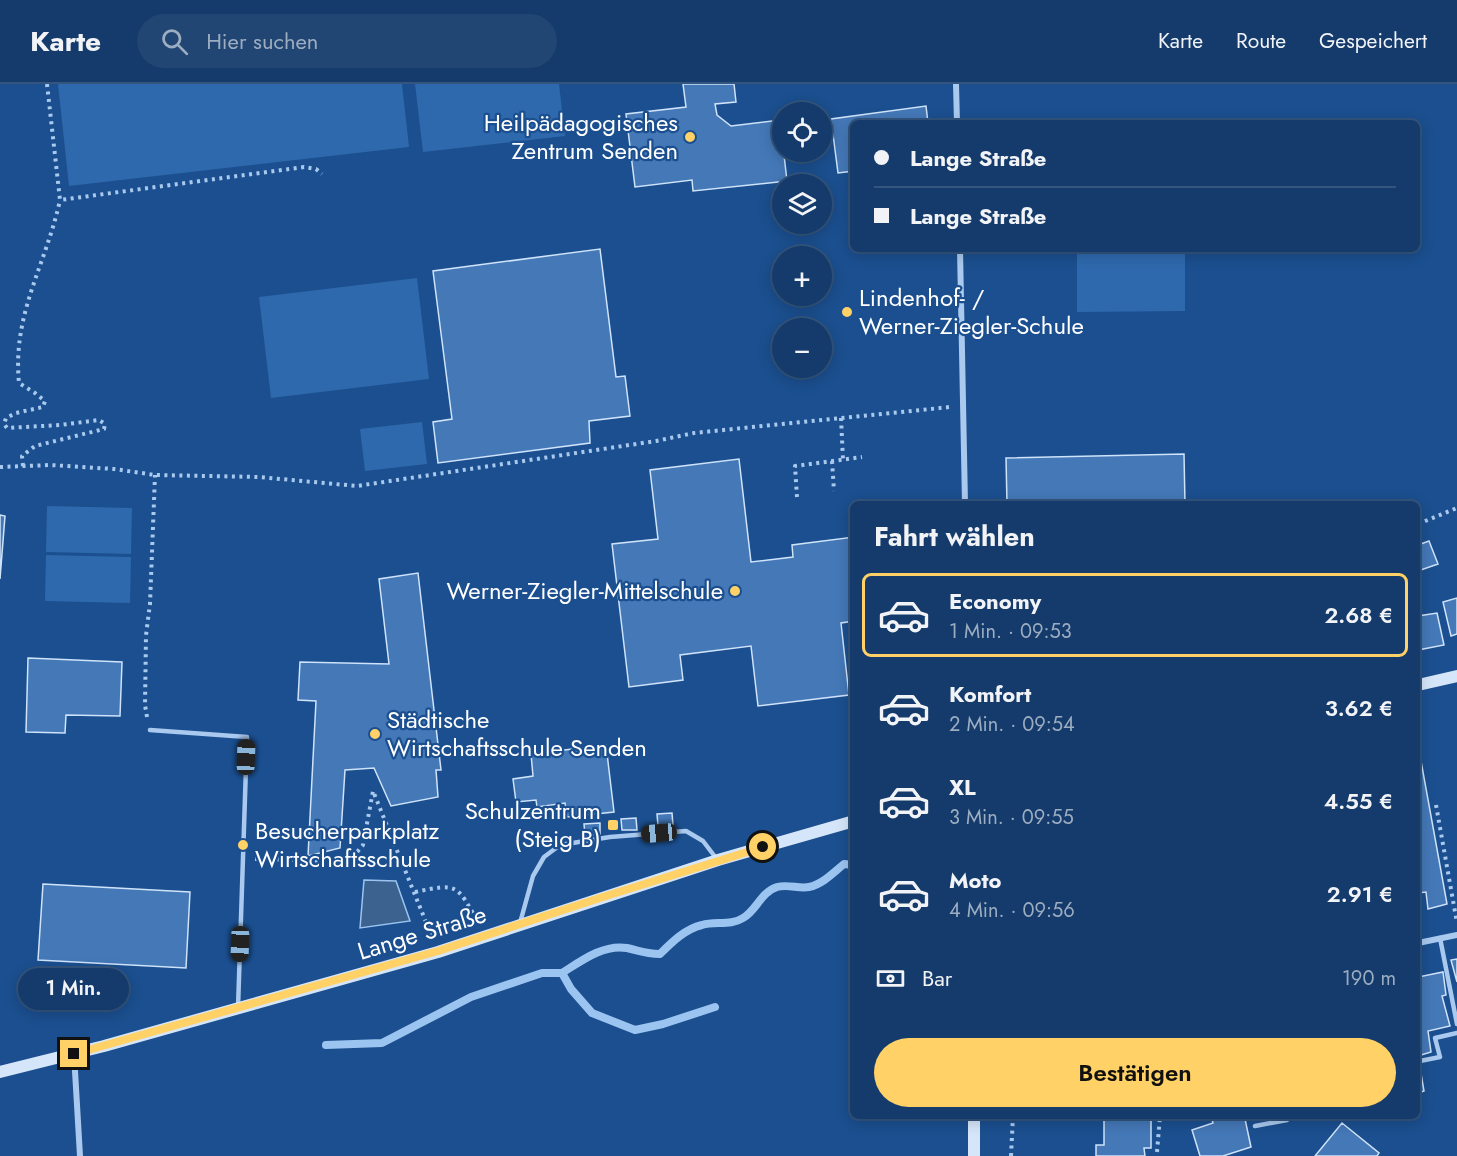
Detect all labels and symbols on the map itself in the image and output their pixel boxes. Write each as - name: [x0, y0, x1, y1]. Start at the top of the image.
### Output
- place label: Heilpädagogisches Zentrum Senden: [484, 105, 678, 168]
- marker: Heilpädagogisches Zentrum Senden: [683, 130, 697, 144]
- place label: Lindenhof- / Werner-Ziegler-Schule: [859, 280, 1084, 343]
- marker: Lindenhof- / Werner-Ziegler-Schule: [840, 305, 854, 319]
- place label: Werner-Ziegler-Mittelschule: [447, 573, 723, 608]
- marker: Werner-Ziegler-Mittelschule: [728, 584, 742, 598]
- place label: Städtische Wirtschaftsschule Senden: [387, 702, 647, 765]
- marker: Städtische Wirtschaftsschule Senden: [368, 727, 382, 741]
- car: [236, 739, 256, 775]
- place label: Schulzentrum (Steig B): [465, 793, 601, 856]
- place label: Besucherparkplatz Wirtschaftsschule: [255, 813, 439, 876]
- marker: Schulzentrum (Steig B): [606, 818, 620, 832]
- car: [640, 822, 678, 844]
- route start: [749, 833, 776, 860]
- marker: Besucherparkplatz Wirtschaftsschule: [236, 838, 250, 852]
- street label: Lange Straße: [353, 896, 490, 969]
- car: [230, 926, 250, 962]
- callout: 1 Min.: [19, 967, 130, 1009]
- route end: [60, 1040, 87, 1067]

